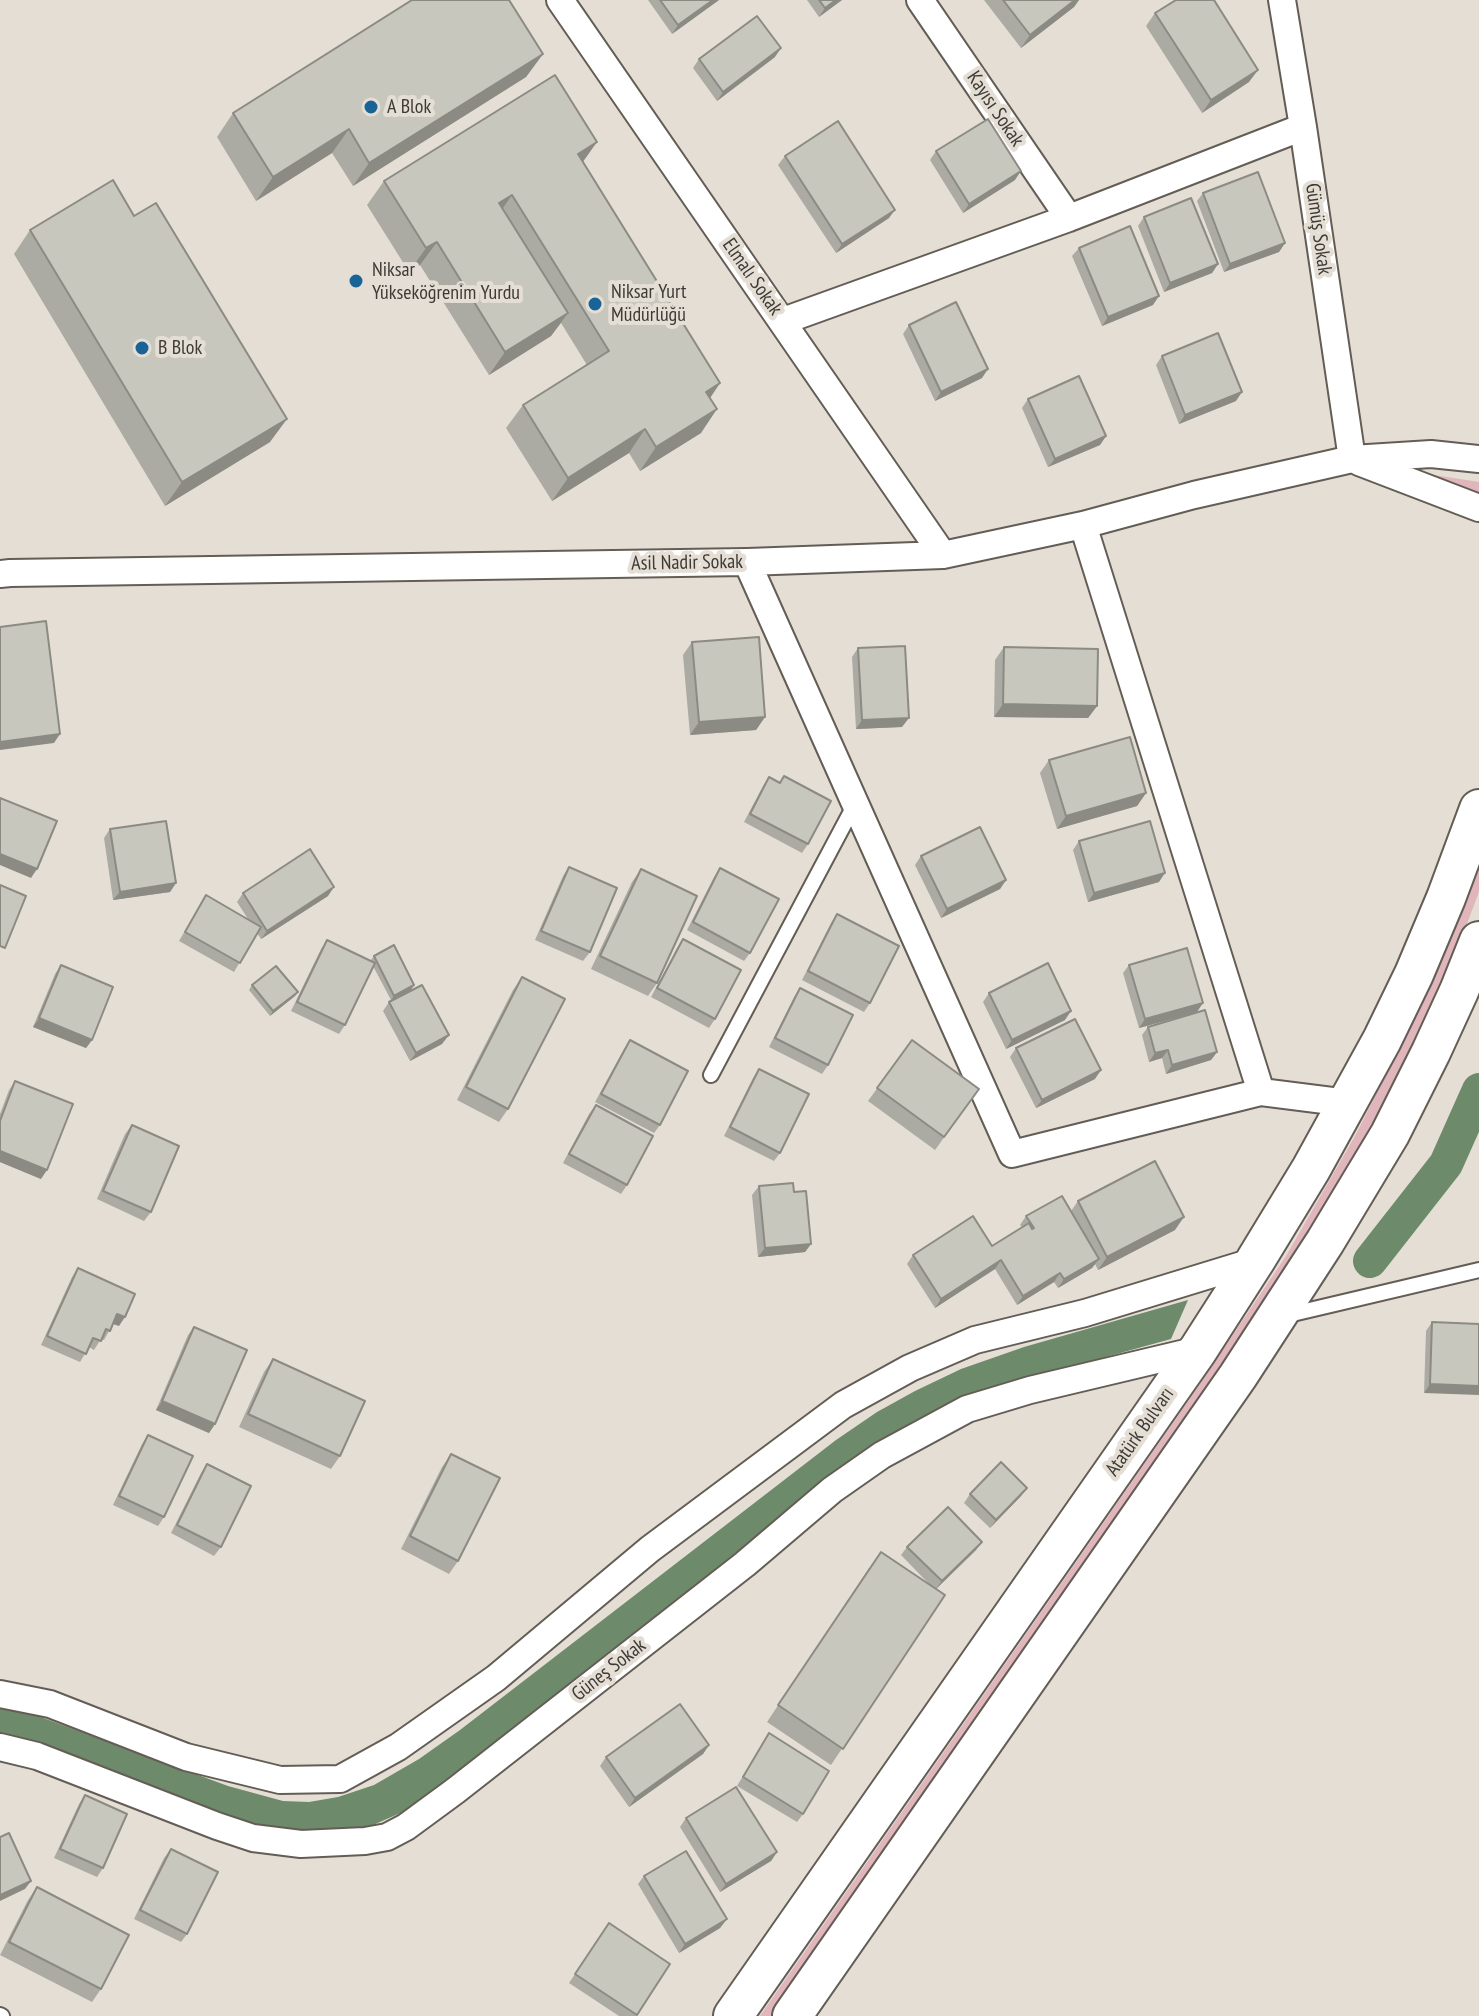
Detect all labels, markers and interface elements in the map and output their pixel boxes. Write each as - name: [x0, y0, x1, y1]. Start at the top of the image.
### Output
- street label: Kayısı Sokak: [961, 67, 1029, 151]
- place label: A Blok: [387, 95, 431, 119]
- marker: A Blok: [362, 98, 380, 116]
- street label: Gümüş Sokak: [1300, 182, 1336, 276]
- street label: Elmalı Sokak: [717, 234, 787, 320]
- place label: Niksar Yükseköğrenim Yurdu: [372, 258, 520, 305]
- marker: Niksar Yükseköğrenim Yurdu: [347, 272, 365, 290]
- place label: Niksar Yurt Müdürlüğü: [611, 280, 686, 327]
- marker: Niksar Yurt Müdürlüğü: [586, 295, 604, 313]
- place label: B Blok: [158, 336, 202, 360]
- marker: B Blok: [133, 339, 151, 357]
- street label: Asil Nadir Sokak: [631, 550, 743, 576]
- street label: Atatürk Bulvarı: [1101, 1383, 1179, 1481]
- street label: Güneş Sokak: [567, 1634, 651, 1706]

